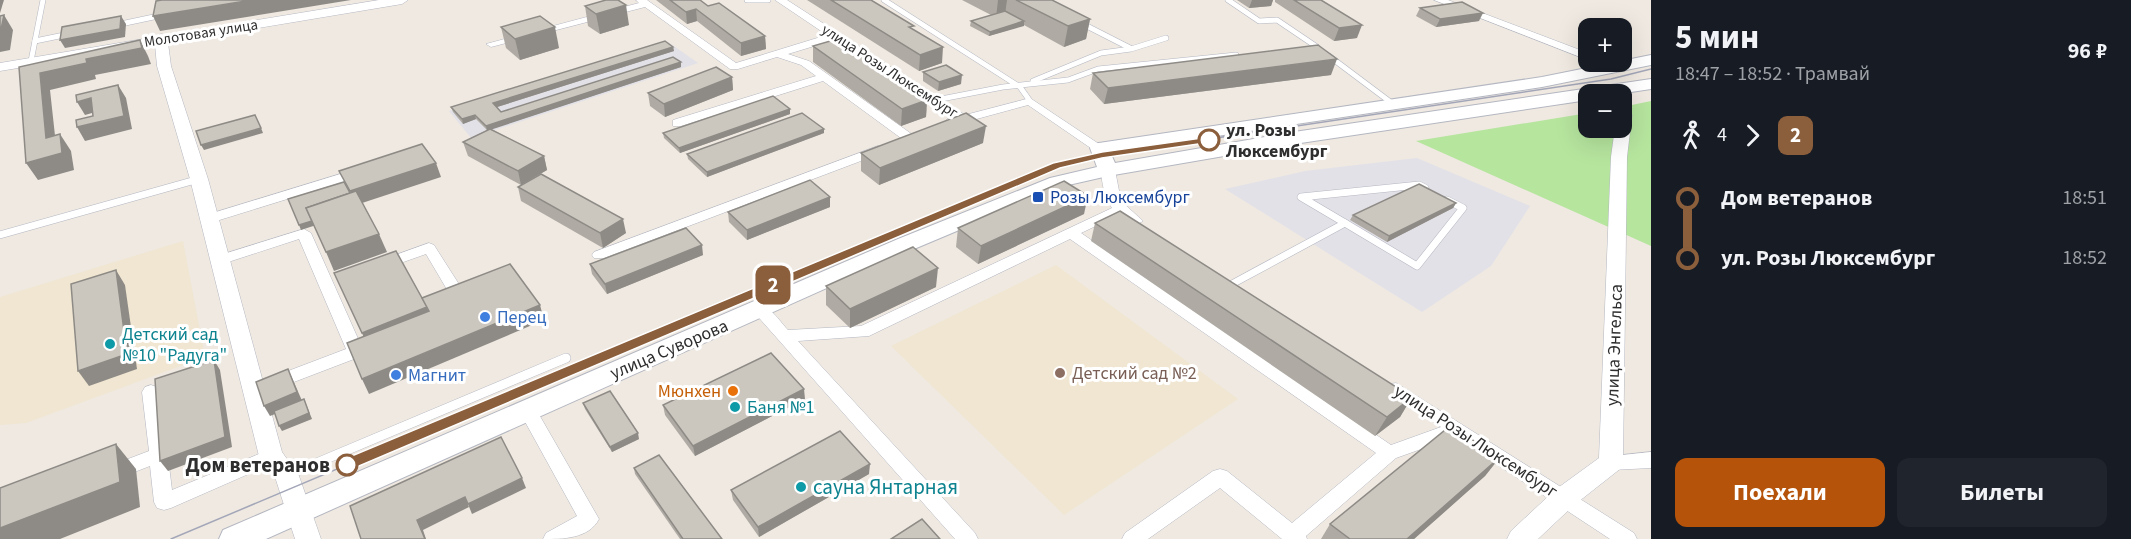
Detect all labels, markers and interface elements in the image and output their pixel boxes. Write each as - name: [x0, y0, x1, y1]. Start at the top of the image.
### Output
- street label: Молотовая улица: [143, 14, 259, 53]
- text: 5 мин: [1675, 14, 1759, 61]
- map controls: [1578, 18, 1632, 138]
- button: +: [1578, 18, 1632, 72]
- street label: улица Розы Люксембург: [817, 19, 962, 124]
- text: 96 ₽: [2068, 35, 2107, 67]
- text: 18:47 – 18:52 · Трамвай: [1675, 60, 1870, 88]
- button: −: [1578, 84, 1632, 138]
- place label: ул. Розы Люксембург: [1225, 118, 1328, 164]
- icon: walk: [1675, 119, 1708, 152]
- icon: forward: [1736, 119, 1769, 152]
- text: 2: [1790, 120, 1801, 150]
- text: 4: [1717, 121, 1727, 149]
- marker: ул. Розы Люксембург: [1198, 129, 1220, 151]
- text: Дом ветеранов: [1721, 182, 1872, 214]
- text: 18:51: [2062, 184, 2107, 212]
- place label: Розы Люксембург: [1050, 185, 1190, 210]
- marker: Розы Люксембург: [1031, 190, 1045, 204]
- text: ул. Розы Люксембург: [1721, 242, 1935, 274]
- text: 18:52: [2062, 244, 2107, 272]
- line badge: 2: [754, 266, 792, 304]
- text: 2: [767, 270, 779, 300]
- street label: улица Энгельса: [1600, 284, 1629, 407]
- place label: Перец: [497, 305, 547, 330]
- marker: Перец: [478, 310, 492, 324]
- street label: улица Суворова: [606, 313, 732, 386]
- place label: Детский сад №10 "Радуга": [122, 322, 227, 368]
- marker: Детский сад №10 "Радуга": [103, 337, 117, 351]
- place label: Детский сад №2: [1072, 361, 1197, 386]
- place label: Магнит: [408, 363, 466, 388]
- marker: Детский сад №2: [1053, 366, 1067, 380]
- marker: Магнит: [389, 368, 403, 382]
- place label: Мюнхен: [658, 379, 721, 404]
- street label: улица Розы Люксембург: [1389, 379, 1563, 504]
- marker: Мюнхен: [726, 384, 740, 398]
- place label: Баня №1: [747, 395, 815, 420]
- marker: Баня №1: [728, 400, 742, 414]
- place label: Дом ветеранов: [185, 450, 330, 480]
- marker: Дом ветеранов: [336, 454, 358, 476]
- button: Поехали: [1675, 458, 1885, 527]
- button: Билеты: [1897, 458, 2107, 527]
- place label: сауна Янтарная: [813, 472, 958, 502]
- marker: сауна Янтарная: [794, 480, 808, 494]

